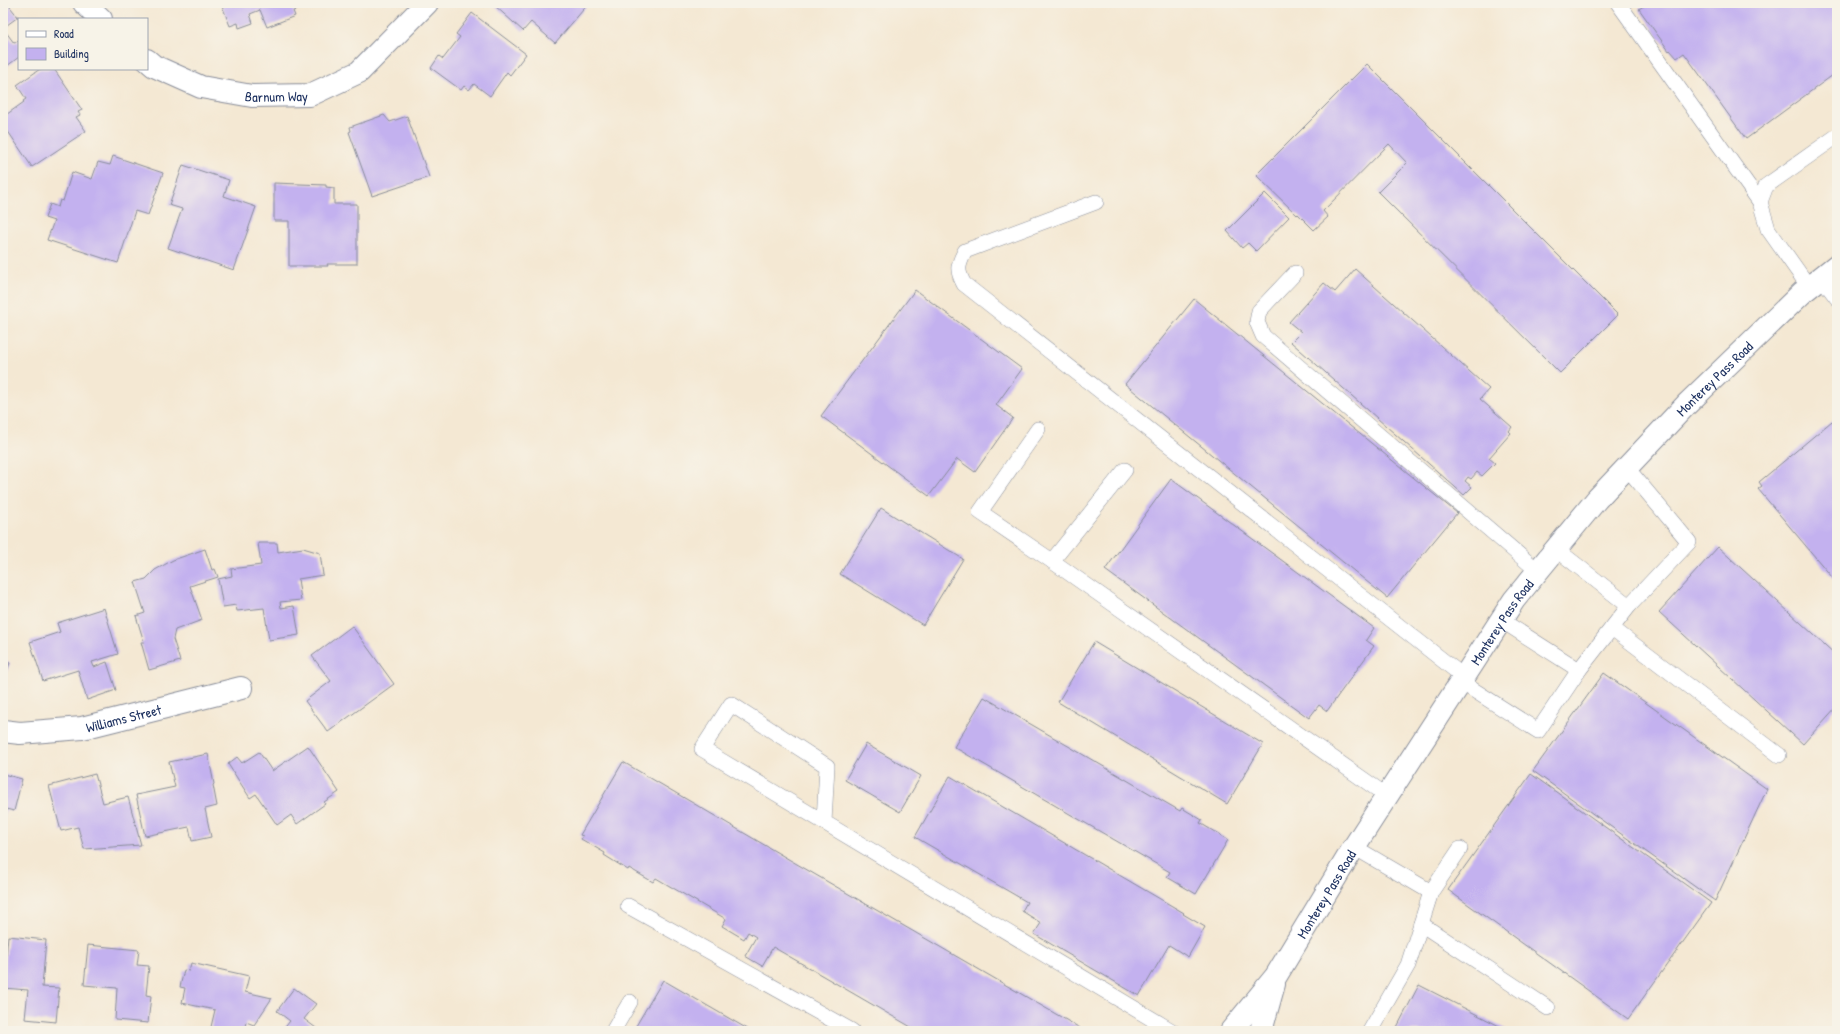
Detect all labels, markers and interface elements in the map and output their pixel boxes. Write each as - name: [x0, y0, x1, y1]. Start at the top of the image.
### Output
- legend: [18, 18, 148, 70]
- text: Road: [54, 25, 74, 42]
- text: Building: [54, 45, 89, 62]
- street label: Barnum Way: [244, 85, 308, 106]
- street label: Monterey Pass Road: [1671, 336, 1757, 420]
- street label: Monterey Pass Road: [1465, 574, 1538, 668]
- street label: Williams Street: [84, 699, 163, 736]
- street label: Monterey Pass Road: [1292, 846, 1360, 942]

